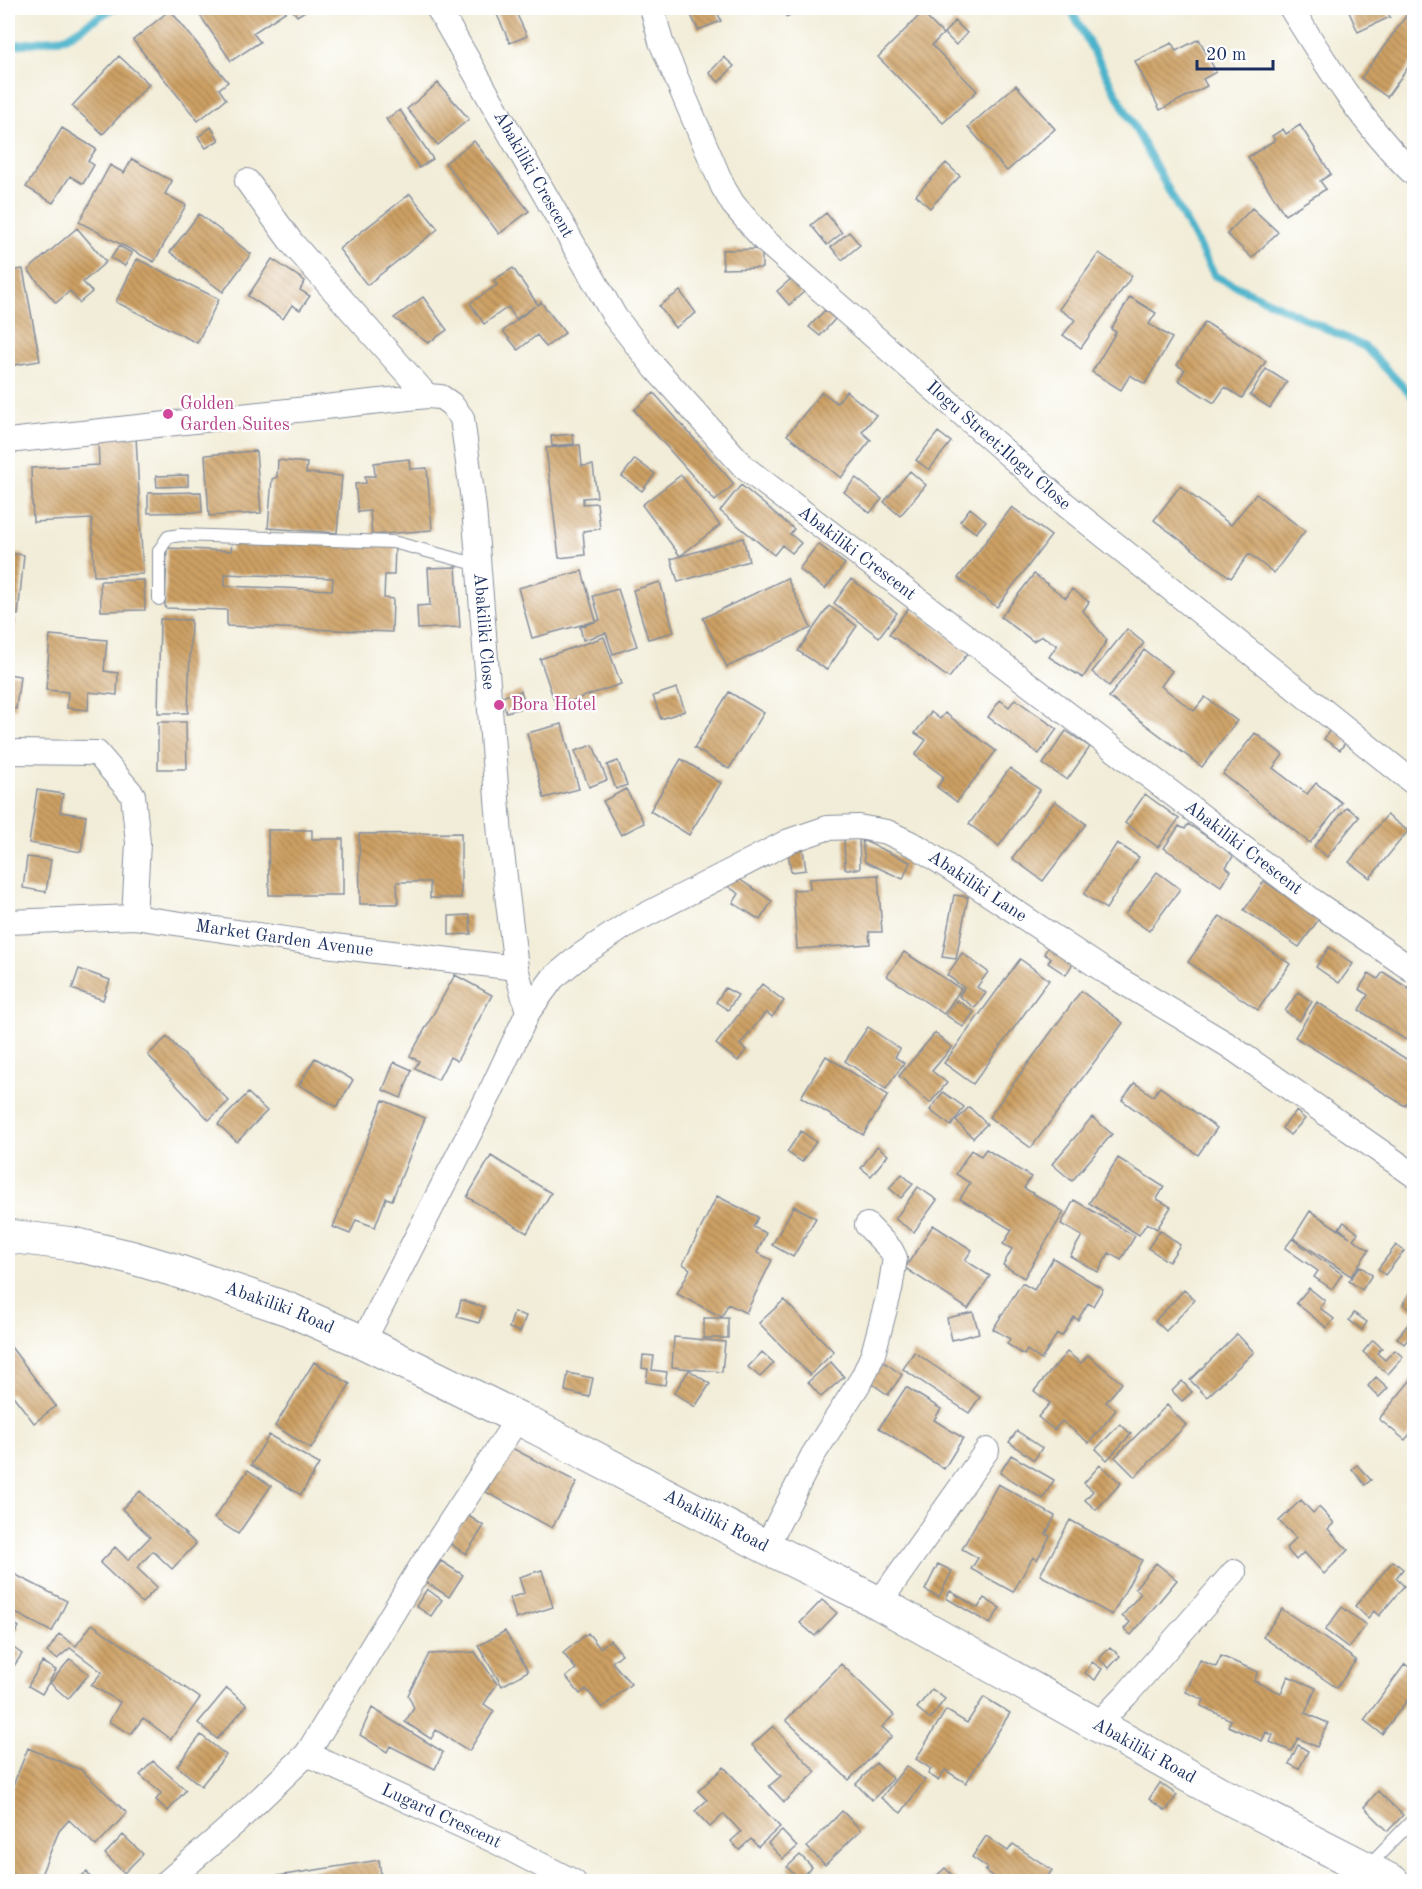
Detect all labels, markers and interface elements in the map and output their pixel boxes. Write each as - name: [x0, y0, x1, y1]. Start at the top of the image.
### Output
- scale bar: [1197, 33, 1274, 71]
- text: 20 m: [1206, 46, 1246, 64]
- street label: Abakiliki Crescent: [490, 108, 577, 241]
- street label: Ilogu Street;Ilogu Close: [923, 378, 1074, 514]
- place label: Golden Garden Suites: [180, 395, 290, 434]
- marker: Golden Garden Suites: [161, 407, 175, 421]
- street label: Abakiliki Crescent: [794, 503, 919, 604]
- street label: Abakiliki Close: [470, 572, 497, 690]
- place label: Bora Hotel: [511, 696, 596, 714]
- marker: Bora Hotel: [492, 698, 506, 712]
- street label: Abakiliki Crescent: [1181, 797, 1306, 898]
- street label: Abakiliki Lane: [925, 847, 1030, 925]
- street label: Market Garden Avenue: [194, 917, 374, 960]
- street label: Abakiliki Road: [223, 1279, 337, 1337]
- street label: Abakiliki Road: [661, 1486, 771, 1556]
- street label: Abakiliki Road: [1089, 1715, 1199, 1787]
- street label: Lugard Crescent: [379, 1781, 504, 1852]

